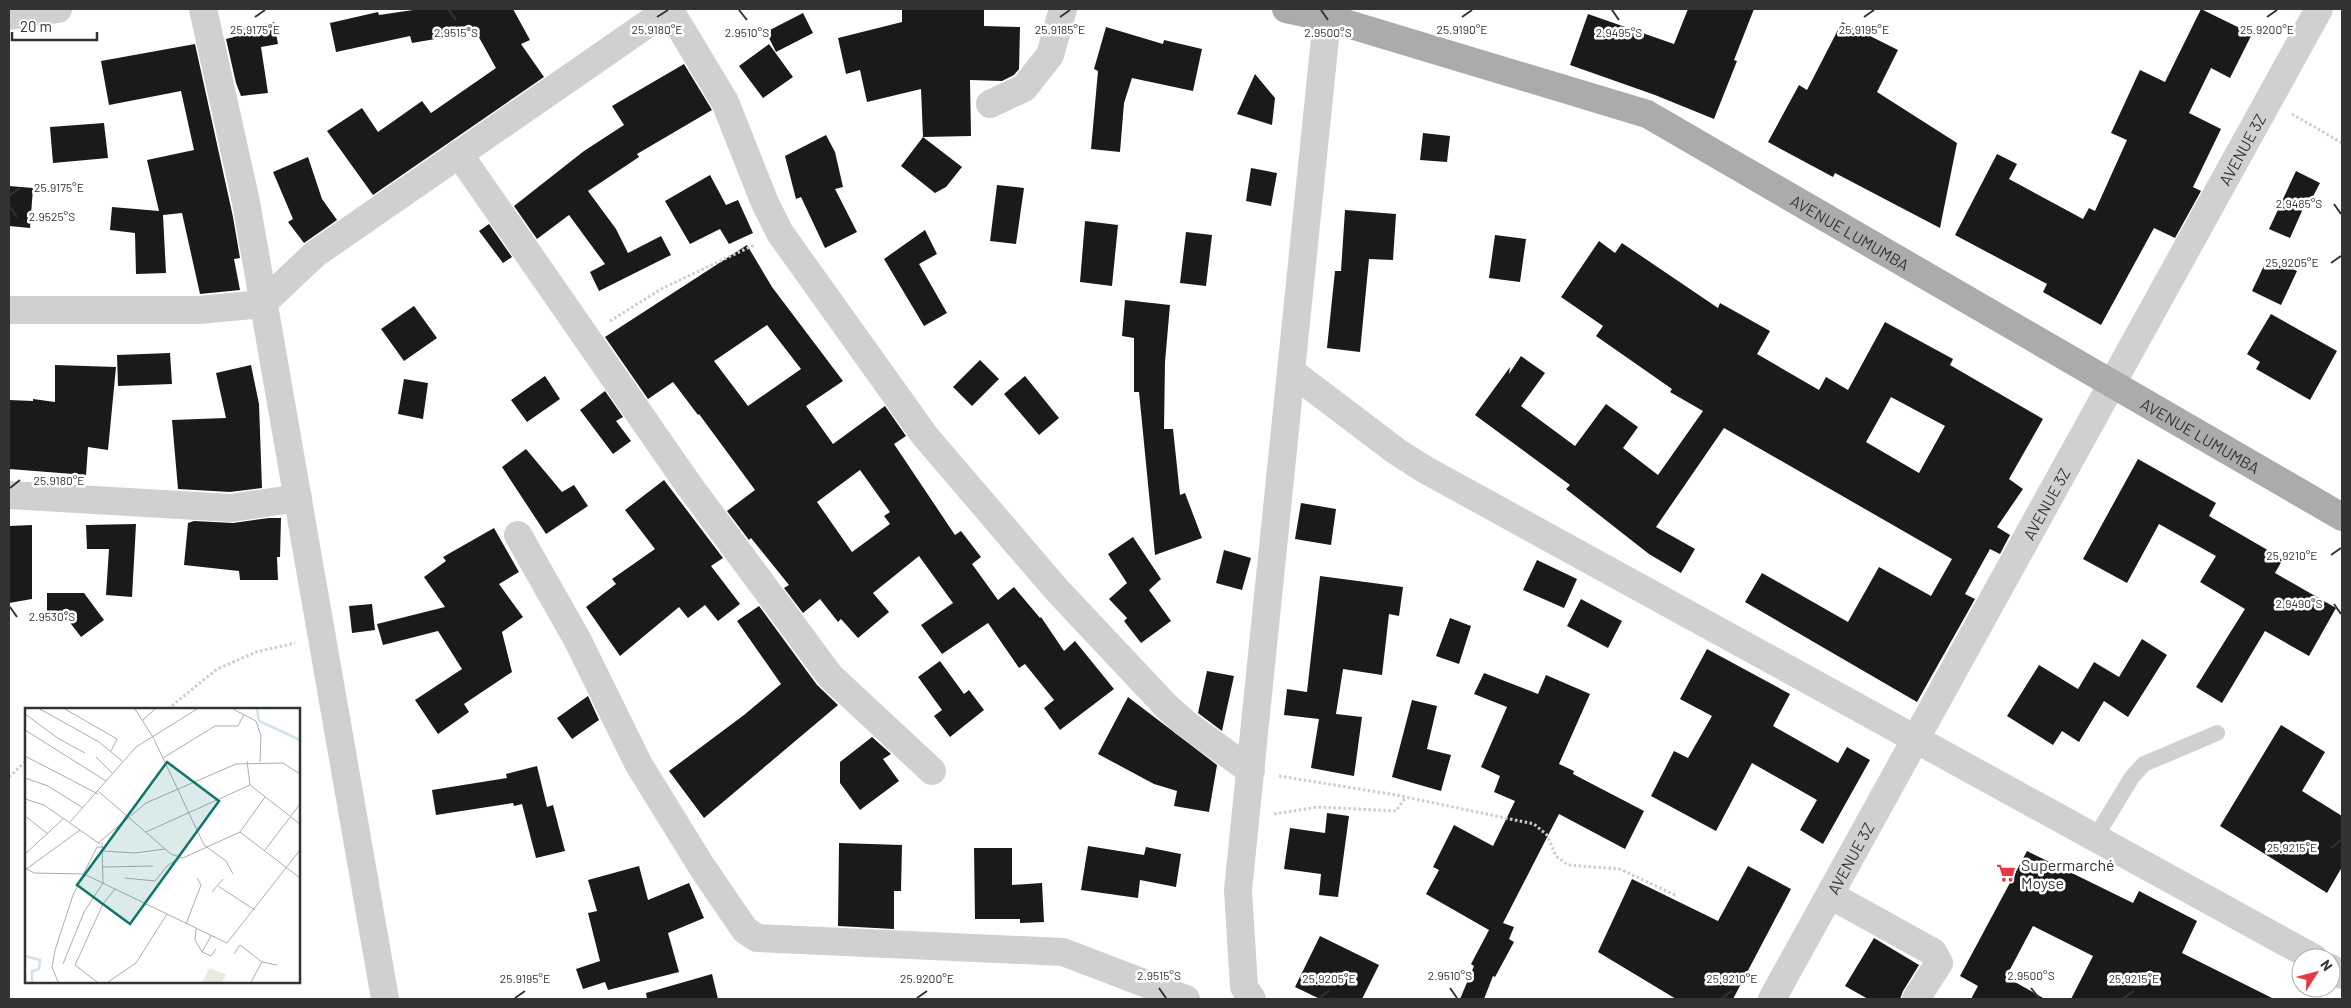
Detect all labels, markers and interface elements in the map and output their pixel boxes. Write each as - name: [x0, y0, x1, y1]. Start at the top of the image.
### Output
- scale bar: [12, 10, 98, 42]
- text: 20 m: [20, 17, 52, 35]
- text: 25.9175°E: [230, 22, 280, 36]
- text: 25.9180°E: [631, 22, 683, 36]
- text: 25.9185°E: [1035, 22, 1085, 36]
- text: 25.9190°E: [1436, 22, 1488, 36]
- text: 25.9195°E: [1839, 22, 1889, 36]
- text: 25.9200°E: [2240, 22, 2294, 36]
- text: 2.9515°S: [434, 25, 478, 39]
- text: 2.9510°S: [725, 25, 769, 39]
- text: 2.9500°S: [1304, 25, 1352, 39]
- text: 2.9495°S: [1596, 25, 1642, 39]
- street label: AVENUE 3Z: [2214, 110, 2269, 188]
- text: 25.9175°E: [34, 180, 84, 194]
- street label: AVENUE LUMUMBA: [1787, 190, 1913, 274]
- text: 2.9485°S: [2276, 196, 2322, 210]
- text: 2.9525°S: [29, 209, 75, 223]
- text: 25.9205°E: [2265, 255, 2319, 269]
- street label: AVENUE LUMUMBA: [2138, 393, 2264, 477]
- street label: AVENUE 3Z: [2018, 464, 2073, 543]
- text: 25.9180°E: [33, 473, 85, 487]
- text: 25.9210°E: [2266, 548, 2318, 562]
- text: 2.9490°S: [2275, 596, 2323, 610]
- text: 2.9530°S: [29, 609, 75, 623]
- inset map: [25, 708, 300, 983]
- street label: AVENUE 3Z: [1822, 819, 1877, 897]
- text: 25.9215°E: [2267, 840, 2317, 854]
- place label: Supermarché Moyse: [2021, 855, 2115, 892]
- supermarket icon: Supermarché Moyse: [1995, 862, 2017, 884]
- north arrow: [2291, 948, 2341, 998]
- text: N: [2317, 956, 2337, 974]
- text: 2.9515°S: [1137, 968, 1181, 982]
- text: 2.9510°S: [1428, 968, 1472, 982]
- text: 2.9500°S: [2007, 968, 2055, 982]
- text: 25.9195°E: [500, 971, 550, 985]
- text: 25.9200°E: [900, 971, 954, 985]
- text: 25.9205°E: [1302, 971, 1356, 985]
- text: 25.9210°E: [1706, 971, 1758, 985]
- text: 25.9215°E: [2109, 971, 2159, 985]

